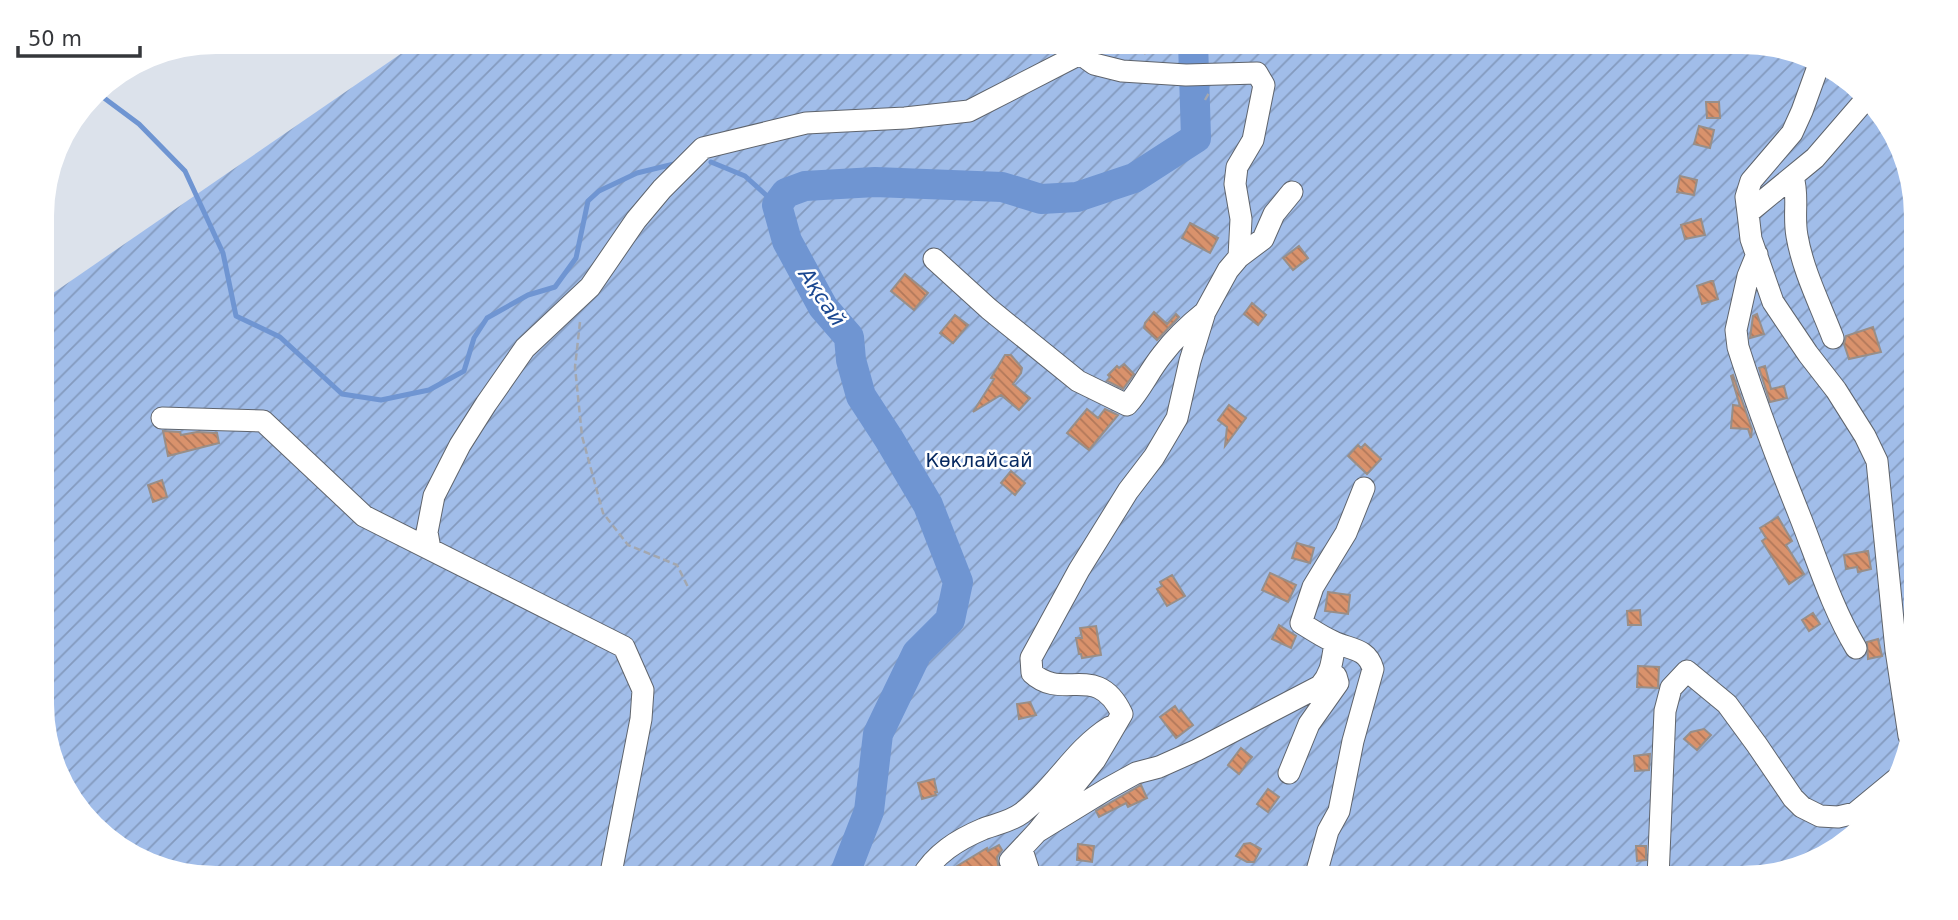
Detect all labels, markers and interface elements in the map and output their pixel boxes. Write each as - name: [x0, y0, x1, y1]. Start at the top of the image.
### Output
- scale bar: [18, 14, 140, 58]
- text: 50 m: [28, 27, 82, 51]
- water label: Ақсай: [793, 262, 850, 331]
- park label: Көклайсай: [925, 449, 1033, 471]

